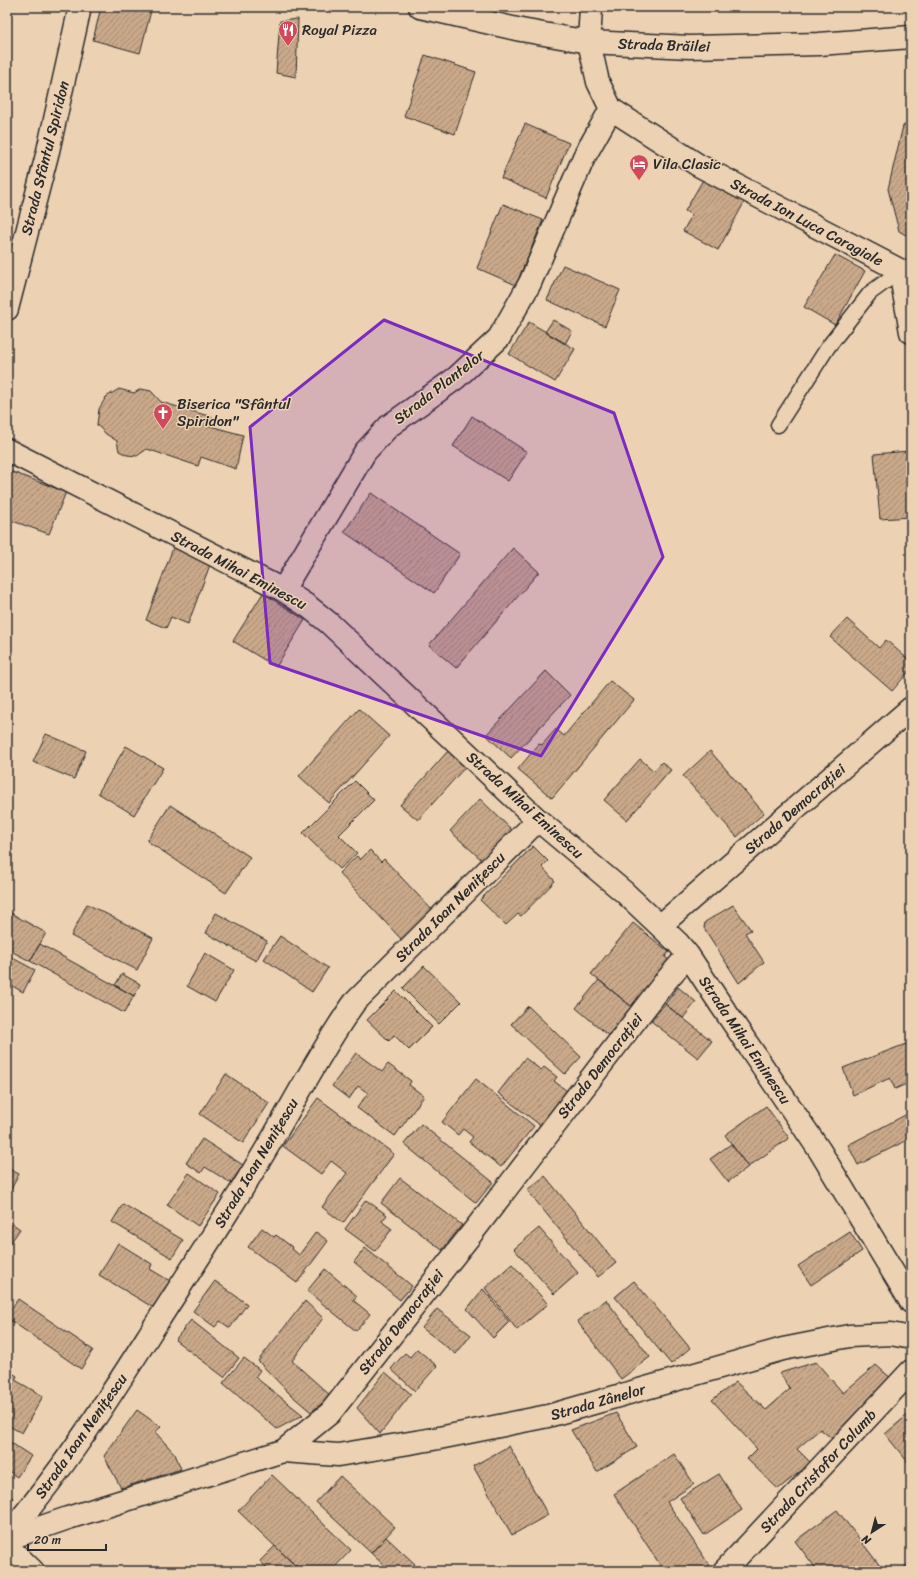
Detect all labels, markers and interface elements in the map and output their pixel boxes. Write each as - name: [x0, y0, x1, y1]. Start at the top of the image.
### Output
- place label: Royal Pizza: [302, 17, 377, 43]
- restaurant icon: Royal Pizza: [277, 19, 299, 47]
- street label: Strada Brăilei: [617, 30, 711, 60]
- street label: Strada Sfântul Spiridon: [13, 78, 77, 238]
- place label: Vila Clasic: [653, 151, 721, 177]
- hotel icon: Vila Clasic: [628, 153, 650, 181]
- street label: Strada Ion Luca Caragiale: [726, 171, 888, 274]
- street label: Strada Plantelor: [388, 342, 491, 431]
- place label: Biserica "Sfântul Spiridon": [177, 391, 291, 434]
- church icon: Biserica "Sfântul Spiridon": [152, 402, 174, 430]
- street label: Strada Mihai Eminescu: [166, 523, 312, 617]
- street label: Strada Mihai Eminescu: [460, 745, 590, 865]
- street label: Strada Democrației: [738, 757, 852, 861]
- street label: Strada Ioan Nenițescu: [388, 845, 512, 969]
- street label: Strada Mihai Eminescu: [692, 970, 798, 1110]
- street label: Strada Democrației: [550, 1007, 650, 1124]
- street label: Strada Ioan Nenițescu: [207, 1093, 305, 1233]
- street label: Strada Democrației: [351, 1263, 451, 1380]
- street label: Strada Ioan Nenițescu: [28, 1368, 134, 1504]
- street label: Strada Zânelor: [547, 1376, 650, 1428]
- street label: Strada Cristofor Columb: [753, 1403, 883, 1539]
- north arrow: [852, 1512, 892, 1552]
- scale bar: [28, 1526, 106, 1552]
- text: 20 m: [34, 1529, 61, 1551]
- text: N: [857, 1530, 876, 1550]

